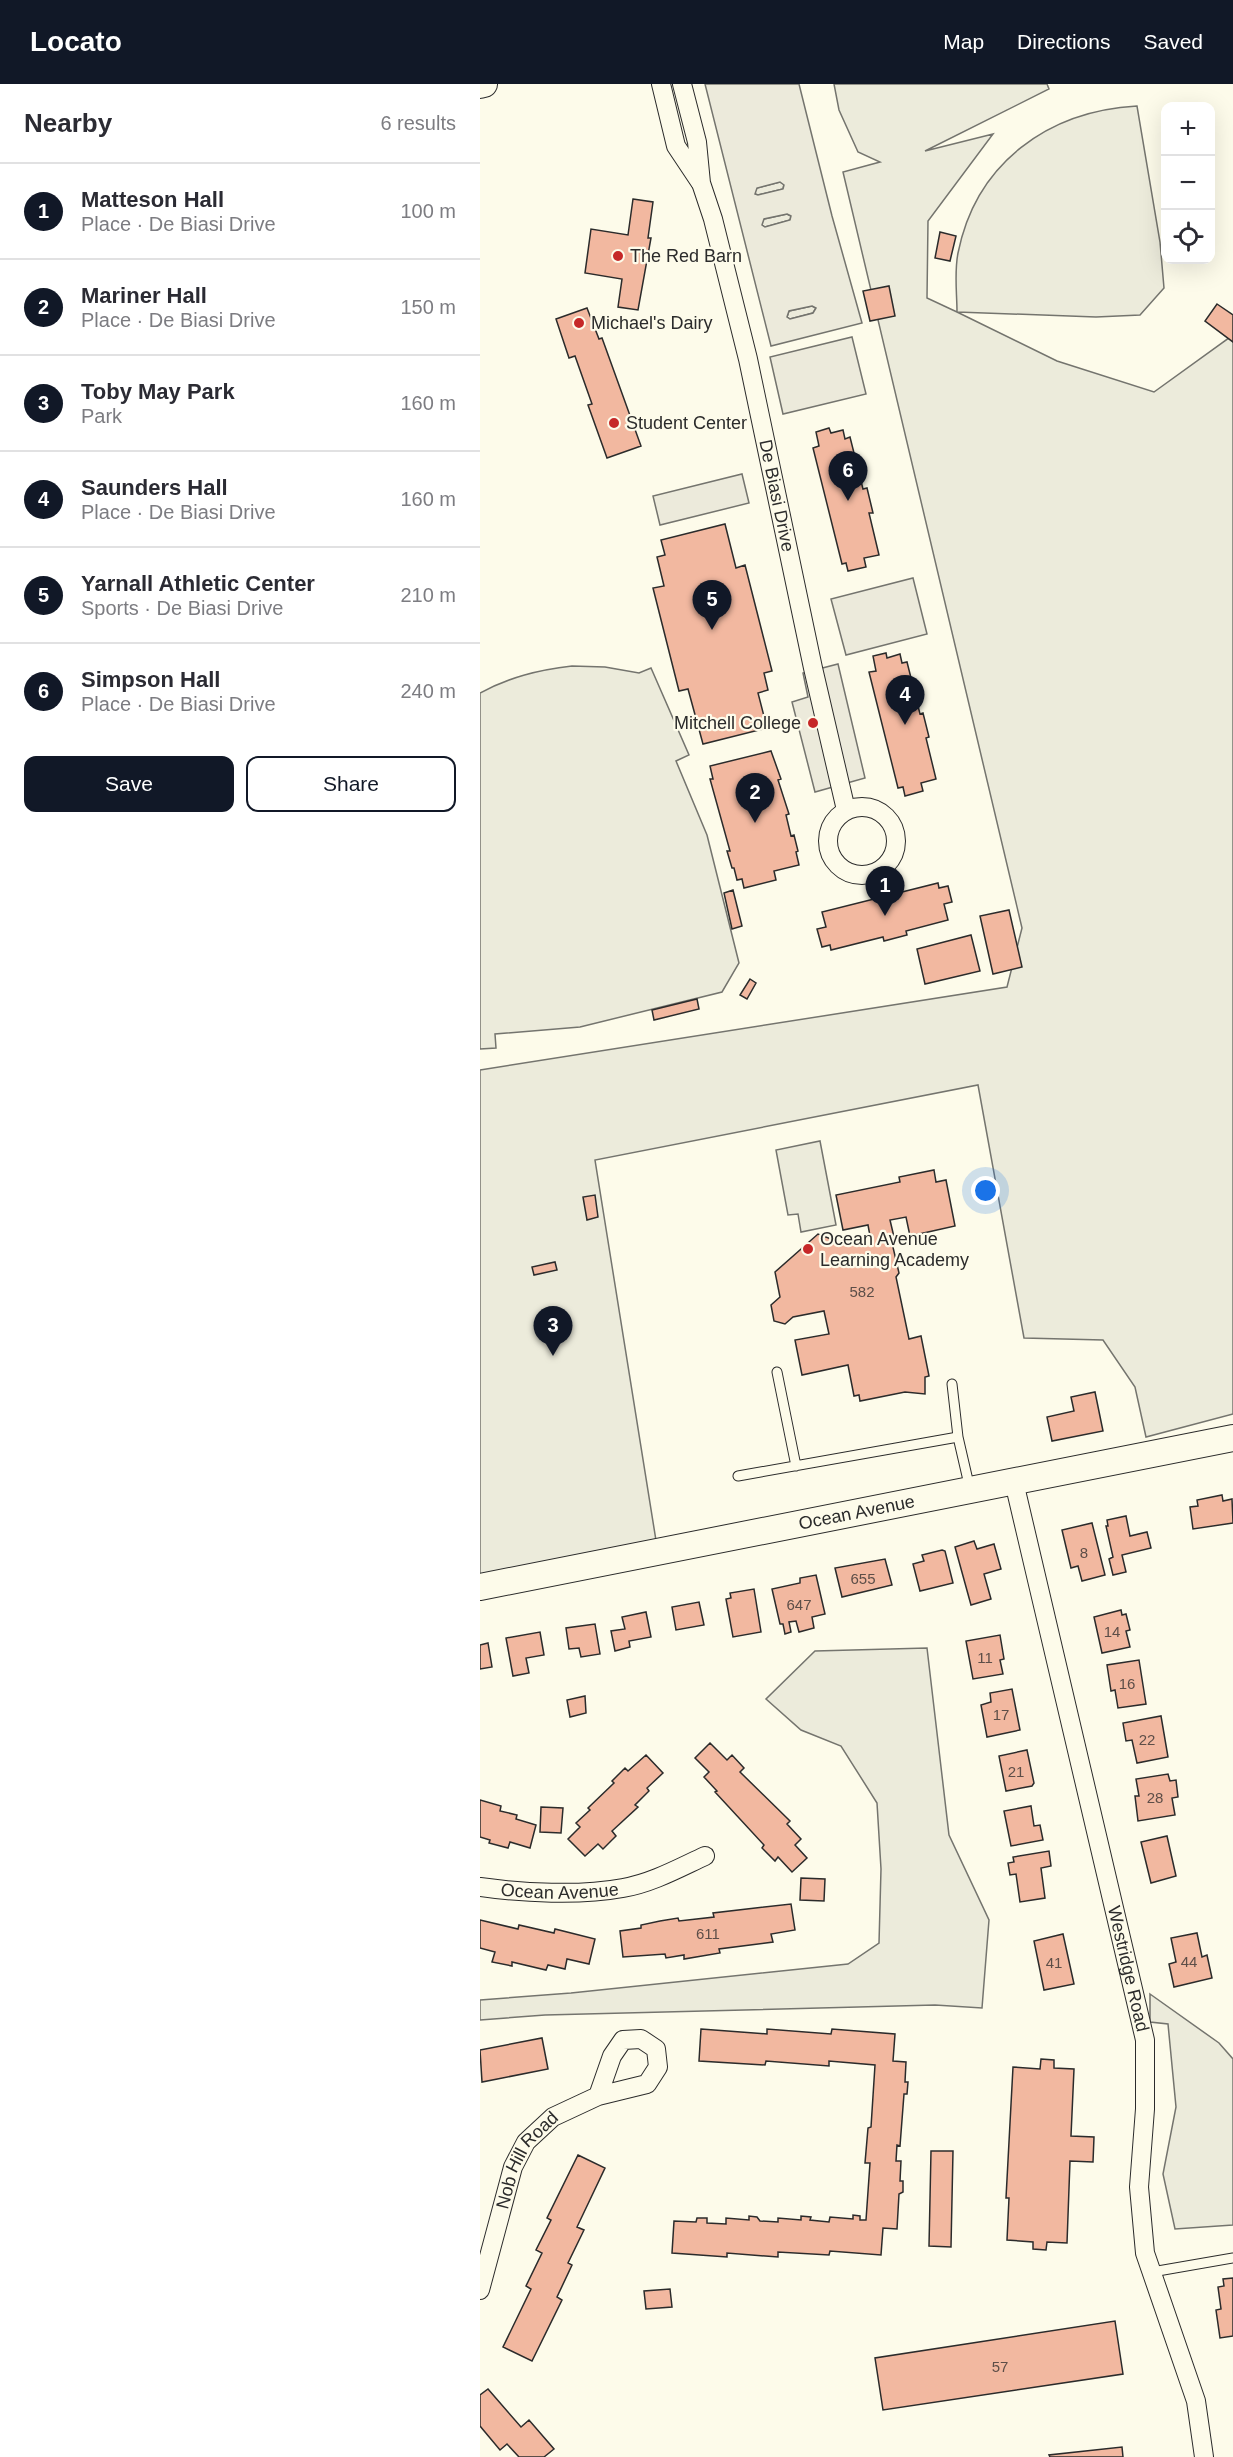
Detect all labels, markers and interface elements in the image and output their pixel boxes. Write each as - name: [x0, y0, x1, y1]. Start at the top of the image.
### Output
- text: Locato: [30, 26, 122, 57]
- text: Map: [943, 30, 984, 53]
- text: Directions: [1017, 30, 1110, 53]
- text: Saved: [1143, 30, 1203, 53]
- map controls: [1161, 102, 1215, 264]
- button: +: [1161, 102, 1215, 156]
- text: Nearby: [24, 108, 112, 138]
- text: 6 results: [380, 112, 456, 134]
- button: −: [1161, 156, 1215, 210]
- text: Matteson Hall: [81, 187, 224, 212]
- text: 1: [38, 200, 49, 222]
- text: 100 m: [400, 200, 456, 222]
- button: locate: [1161, 210, 1215, 264]
- text: Place · De Biasi Drive: [81, 213, 276, 235]
- place label: The Red Barn: [630, 246, 742, 266]
- marker: The Red Barn: [611, 249, 625, 263]
- text: Mariner Hall: [81, 283, 207, 308]
- text: 2: [38, 296, 49, 318]
- text: 150 m: [400, 296, 456, 318]
- text: Place · De Biasi Drive: [81, 309, 276, 331]
- place label: Michael's Dairy: [591, 313, 712, 333]
- marker: Michael's Dairy: [572, 316, 586, 330]
- text: Toby May Park: [81, 379, 235, 404]
- text: 3: [38, 392, 49, 414]
- text: 160 m: [400, 392, 456, 414]
- text: Park: [81, 405, 122, 427]
- place label: Student Center: [626, 413, 747, 433]
- marker: Student Center: [607, 416, 621, 430]
- street label: De Biasi Drive: [755, 438, 798, 554]
- pin: 6: [828, 452, 868, 501]
- text: Saunders Hall: [81, 475, 228, 500]
- text: 4: [38, 488, 49, 510]
- text: 160 m: [400, 488, 456, 510]
- text: Place · De Biasi Drive: [81, 501, 276, 523]
- text: Yarnall Athletic Center: [81, 571, 315, 596]
- pin: 5: [692, 580, 732, 630]
- text: 5: [38, 584, 49, 606]
- text: 210 m: [400, 584, 456, 606]
- text: Sports · De Biasi Drive: [81, 597, 283, 619]
- text: Simpson Hall: [81, 667, 220, 692]
- pin: 4: [886, 676, 924, 725]
- text: 6: [38, 680, 49, 702]
- text: 240 m: [400, 680, 456, 702]
- text: Place · De Biasi Drive: [81, 693, 276, 715]
- place label: Mitchell College: [674, 713, 801, 733]
- marker: Mitchell College: [806, 716, 820, 730]
- button: Save: [24, 756, 234, 812]
- button: Share: [246, 756, 456, 812]
- pin: 2: [736, 774, 774, 823]
- pin: 1: [866, 866, 904, 916]
- your location: [971, 1176, 1000, 1205]
- place label: Ocean Avenue Learning Academy: [820, 1229, 969, 1270]
- marker: Ocean Avenue Learning Academy: [801, 1242, 815, 1256]
- house number: 582: [849, 1283, 875, 1300]
- pin: 3: [534, 1306, 572, 1356]
- street label: Ocean Avenue: [797, 1491, 916, 1534]
- house number: 8: [1080, 1544, 1088, 1561]
- house number: 655: [850, 1570, 876, 1587]
- house number: 647: [786, 1596, 812, 1613]
- house number: 14: [1104, 1623, 1120, 1640]
- house number: 11: [977, 1649, 993, 1666]
- house number: 16: [1119, 1675, 1135, 1692]
- house number: 17: [993, 1706, 1009, 1723]
- house number: 22: [1139, 1731, 1155, 1748]
- house number: 21: [1008, 1763, 1024, 1780]
- house number: 28: [1147, 1789, 1163, 1806]
- street label: Ocean Avenue: [500, 1879, 620, 1903]
- street label: Westridge Road: [1104, 1904, 1153, 2034]
- house number: 611: [696, 1925, 720, 1942]
- house number: 44: [1181, 1953, 1197, 1970]
- house number: 41: [1046, 1954, 1062, 1971]
- street label: Nob Hill Road: [492, 2107, 562, 2211]
- house number: 57: [992, 2358, 1008, 2375]

